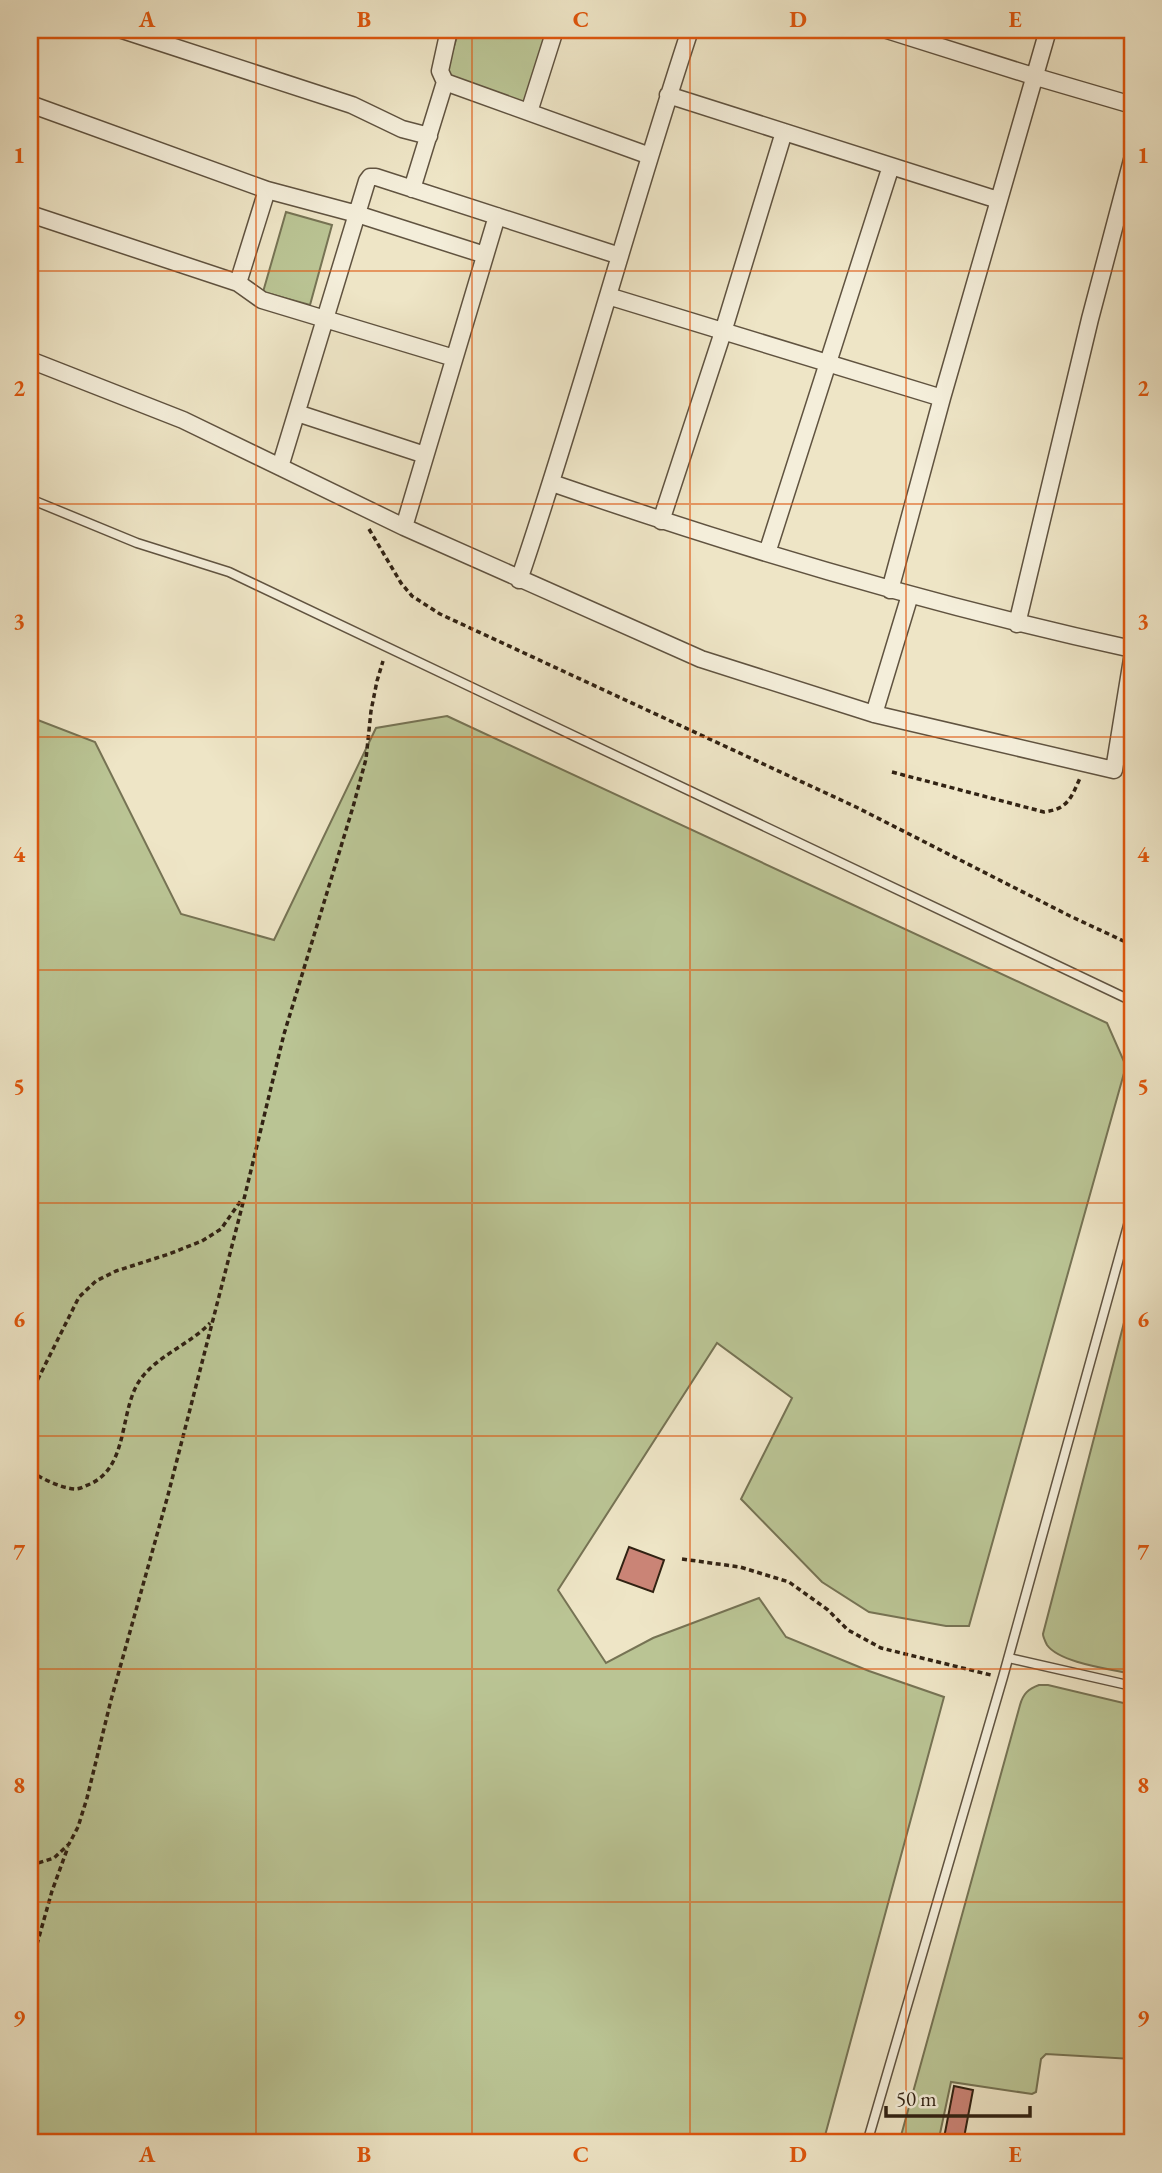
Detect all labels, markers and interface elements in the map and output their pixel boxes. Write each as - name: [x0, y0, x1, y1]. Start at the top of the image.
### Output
- text: A: [138, 4, 156, 34]
- text: B: [357, 4, 371, 34]
- text: C: [573, 4, 589, 34]
- text: D: [789, 4, 807, 34]
- text: E: [1008, 4, 1022, 34]
- text: 1: [13, 140, 25, 170]
- text: 1: [1137, 140, 1149, 170]
- text: 2: [13, 373, 25, 403]
- text: 2: [1137, 373, 1149, 403]
- text: 3: [13, 606, 25, 636]
- text: 3: [1137, 606, 1149, 636]
- text: 4: [13, 839, 26, 869]
- text: 4: [1137, 839, 1150, 869]
- text: 5: [13, 1071, 25, 1101]
- text: 5: [1137, 1071, 1149, 1101]
- text: 6: [13, 1304, 25, 1334]
- text: 6: [1137, 1304, 1149, 1334]
- text: 7: [13, 1537, 26, 1567]
- text: 7: [1137, 1537, 1150, 1567]
- text: 8: [13, 1770, 25, 1800]
- text: 8: [1137, 1770, 1149, 1800]
- text: 9: [13, 2003, 25, 2033]
- text: 9: [1137, 2003, 1149, 2033]
- scale bar: [886, 2075, 1029, 2119]
- text: 50 m: [896, 2085, 937, 2112]
- text: A: [138, 2139, 156, 2169]
- text: B: [357, 2139, 371, 2169]
- text: C: [573, 2139, 589, 2169]
- text: D: [789, 2139, 807, 2169]
- text: E: [1008, 2139, 1022, 2169]

